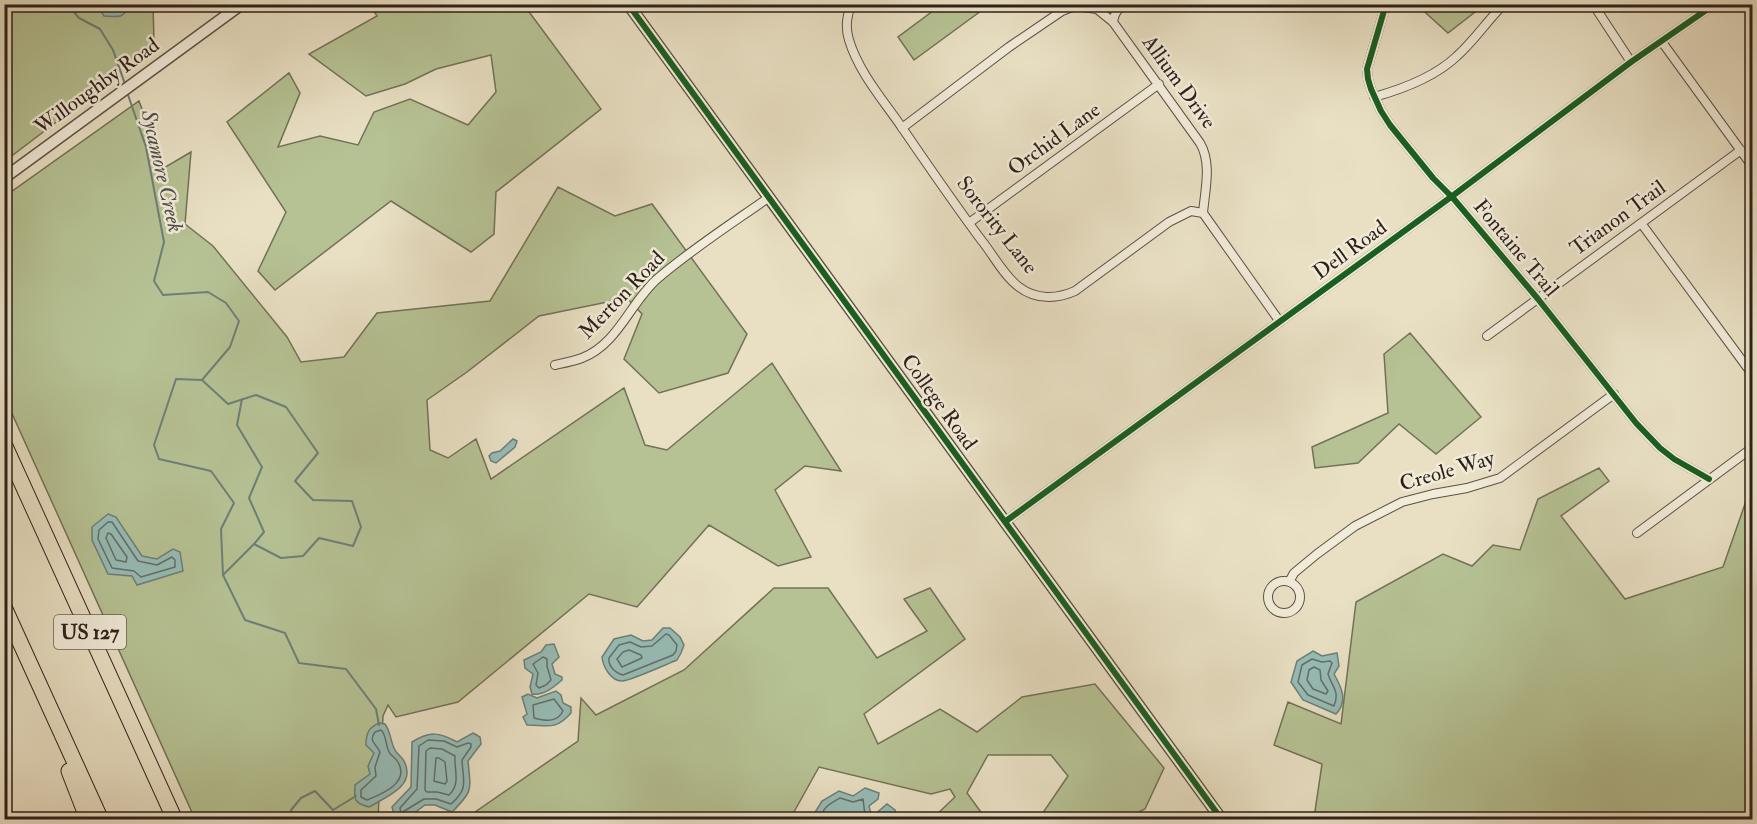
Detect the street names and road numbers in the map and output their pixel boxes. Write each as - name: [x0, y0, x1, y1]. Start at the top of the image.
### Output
- street label: Allium Drive: [1135, 29, 1222, 134]
- street label: Willoughby Road: [29, 31, 165, 141]
- street label: Orchid Lane: [1002, 96, 1106, 182]
- street label: Sorority Lane: [950, 171, 1044, 280]
- street label: Trianon Trail: [1565, 174, 1672, 262]
- street label: Fontaine Trail: [1467, 194, 1565, 303]
- street label: Dell Road: [1308, 214, 1393, 286]
- street label: Merton Road: [573, 245, 671, 345]
- street label: College Road: [895, 349, 983, 456]
- street label: Creole Way: [1396, 444, 1498, 497]
- road number: US 127: [54, 615, 126, 649]

